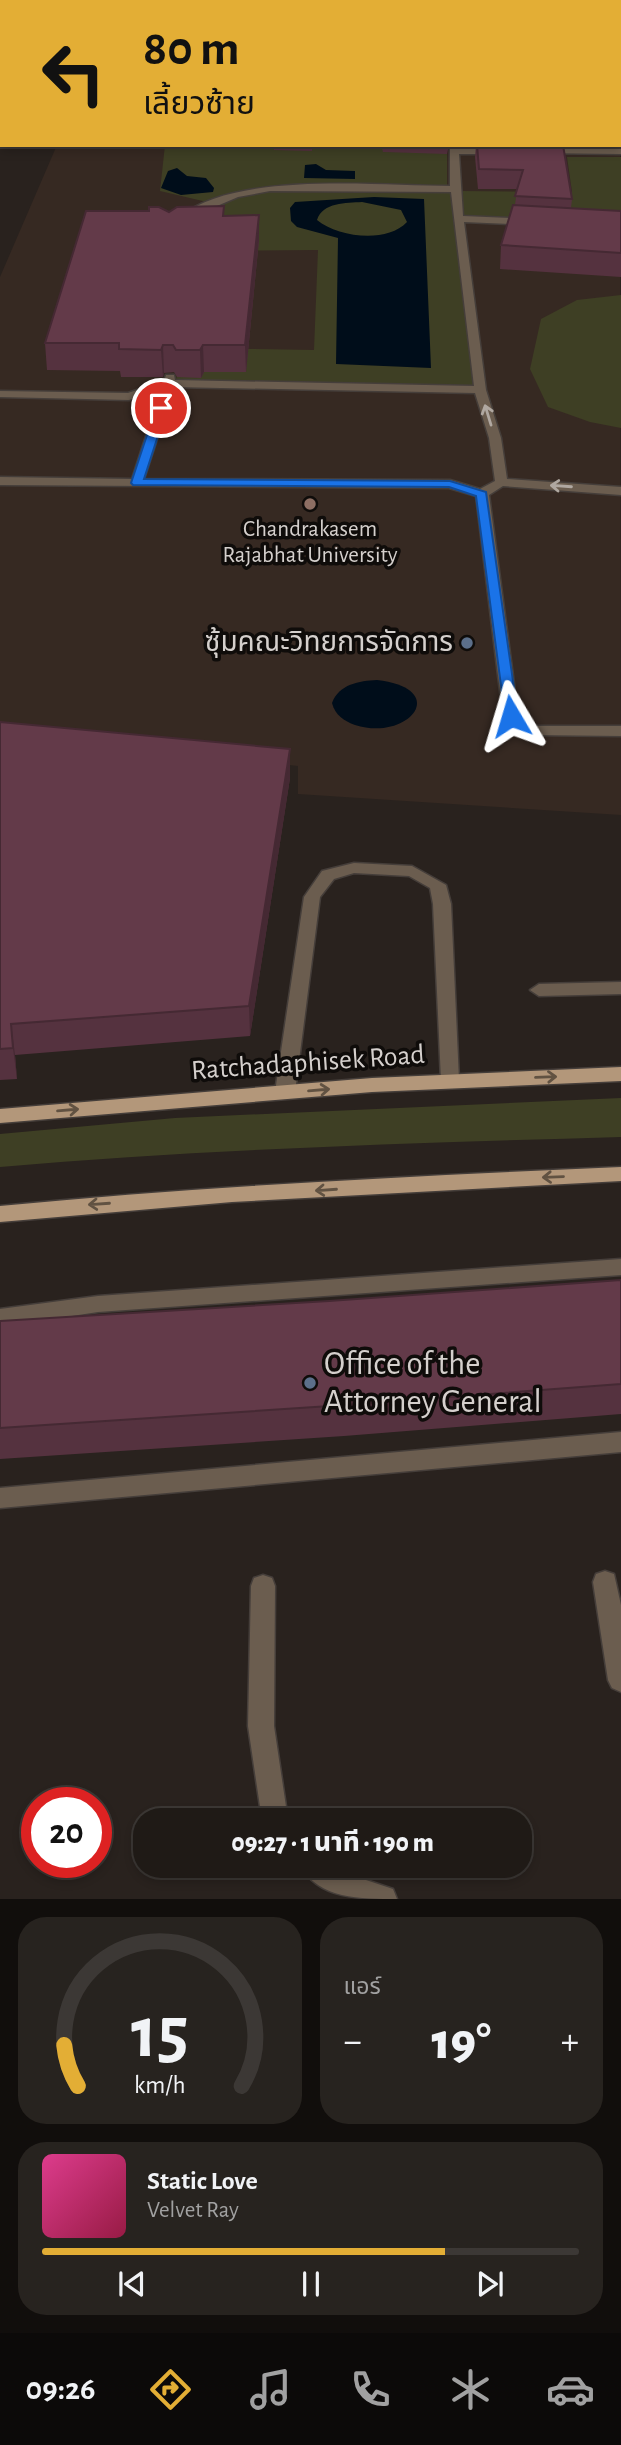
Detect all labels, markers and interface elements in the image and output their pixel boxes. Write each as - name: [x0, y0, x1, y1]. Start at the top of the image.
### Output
- text: 80 m: [143, 25, 240, 74]
- icon: left: [28, 28, 119, 119]
- text: เลี้ยวซ้าย: [143, 88, 255, 120]
- pin: [131, 378, 191, 438]
- icon: arrive: [142, 389, 180, 427]
- one-way arrow: [480, 404, 493, 426]
- one-way arrow: [550, 479, 573, 492]
- marker: Chandrakasem Rajabhat University: [302, 496, 318, 512]
- place label: Chandrakasem Rajabhat University: [222, 518, 398, 567]
- place label: ซุ้มคณะวิทยการจัดการ: [205, 627, 453, 658]
- marker: ซุ้มคณะวิทยการจัดการ: [459, 635, 475, 651]
- position arrow: [474, 679, 548, 753]
- street label: Ratchadaphisek Road: [190, 1041, 426, 1085]
- one-way arrow: [535, 1070, 558, 1083]
- one-way arrow: [307, 1083, 330, 1096]
- one-way arrow: [56, 1103, 79, 1116]
- one-way arrow: [542, 1171, 565, 1184]
- one-way arrow: [314, 1183, 337, 1196]
- one-way arrow: [87, 1198, 110, 1211]
- place label: Office of the Attorney General: [324, 1348, 542, 1419]
- marker: Office of the Attorney General: [302, 1375, 318, 1391]
- speed limit sign: 20: [21, 1787, 112, 1878]
- text: 09:27 · 1 นาที · 190 m: [231, 1830, 434, 1856]
- text: แอร์: [344, 1976, 381, 1999]
- text: 15: [131, 1999, 189, 2072]
- text: 19°: [431, 2016, 491, 2068]
- text: −: [344, 2023, 362, 2061]
- text: +: [561, 2023, 579, 2061]
- text: km/h: [134, 2073, 186, 2098]
- text: Static Love: [147, 2168, 258, 2194]
- text: Velvet Ray: [147, 2199, 239, 2222]
- icon: previous: [113, 2265, 151, 2303]
- icon: pause: [292, 2265, 330, 2303]
- icon: next: [471, 2265, 509, 2303]
- icon: directions: [146, 2365, 195, 2414]
- icon: music: [246, 2365, 295, 2414]
- icon: phone: [346, 2365, 395, 2414]
- icon: climate: [446, 2365, 495, 2414]
- icon: car: [546, 2365, 595, 2414]
- text: 09:26: [26, 2373, 95, 2405]

